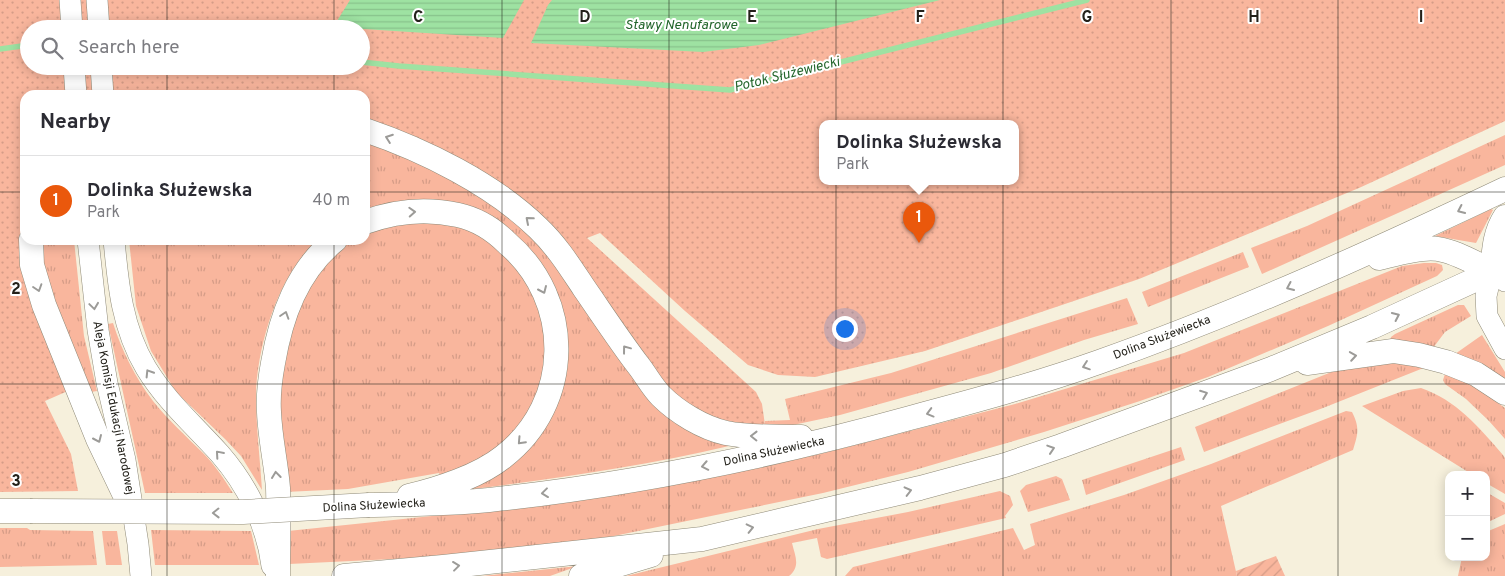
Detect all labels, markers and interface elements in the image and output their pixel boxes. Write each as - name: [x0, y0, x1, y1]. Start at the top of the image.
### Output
- text: C: [413, 8, 423, 28]
- text: D: [579, 8, 591, 28]
- text: E: [747, 8, 757, 28]
- text: F: [915, 8, 925, 28]
- text: G: [1082, 8, 1092, 28]
- text: H: [1248, 8, 1260, 28]
- text: I: [1419, 8, 1423, 28]
- water label: Stawy Nenufarowe: [625, 17, 738, 34]
- search box: [20, 20, 370, 75]
- icon: search: [38, 34, 66, 62]
- text: Search here: [78, 36, 180, 60]
- water label: Potok Służewiecki: [732, 53, 843, 96]
- text: Nearby: [40, 109, 111, 136]
- popup: [819, 120, 1019, 185]
- text: Dolinka Służewska: [836, 131, 1002, 155]
- one-way arrow: [385, 134, 394, 144]
- text: Park: [836, 155, 869, 175]
- text: Dolinka Służewska: [87, 179, 252, 203]
- text: 1: [53, 191, 59, 211]
- text: 40 m: [312, 191, 350, 211]
- pin: 1: [903, 202, 935, 243]
- text: Park: [87, 203, 120, 223]
- one-way arrow: [1457, 204, 1466, 214]
- one-way arrow: [409, 206, 417, 217]
- one-way arrow: [525, 216, 534, 225]
- text: 2: [11, 280, 21, 300]
- one-way arrow: [1286, 281, 1295, 292]
- one-way arrow: [32, 283, 42, 291]
- one-way arrow: [537, 284, 547, 293]
- one-way arrow: [89, 302, 99, 310]
- one-way arrow: [279, 311, 289, 319]
- one-way arrow: [1391, 311, 1400, 322]
- street label: Dolina Służewiecka: [1111, 312, 1213, 364]
- your location: [832, 316, 858, 342]
- street label: Aleja Komisji Edukacji Narodowej: [88, 320, 138, 496]
- one-way arrow: [623, 345, 632, 355]
- one-way arrow: [1350, 351, 1358, 362]
- one-way arrow: [1082, 361, 1091, 371]
- one-way arrow: [146, 369, 155, 378]
- one-way arrow: [1199, 390, 1208, 400]
- one-way arrow: [926, 407, 935, 418]
- one-way arrow: [750, 431, 758, 441]
- street label: Dolina Służewiecka: [722, 433, 826, 471]
- one-way arrow: [91, 434, 102, 443]
- one-way arrow: [518, 435, 527, 444]
- one-way arrow: [1047, 445, 1055, 455]
- one-way arrow: [216, 450, 225, 459]
- one-way arrow: [700, 460, 709, 471]
- one-way arrow: [271, 471, 282, 479]
- map controls: [1445, 471, 1490, 561]
- button: +: [1445, 471, 1490, 516]
- text: 3: [11, 472, 21, 492]
- one-way arrow: [903, 486, 912, 497]
- one-way arrow: [540, 487, 549, 497]
- street label: Dolina Służewiecka: [322, 495, 426, 517]
- one-way arrow: [212, 508, 220, 518]
- button: −: [1445, 516, 1490, 561]
- one-way arrow: [745, 523, 754, 534]
- one-way arrow: [453, 561, 461, 572]

